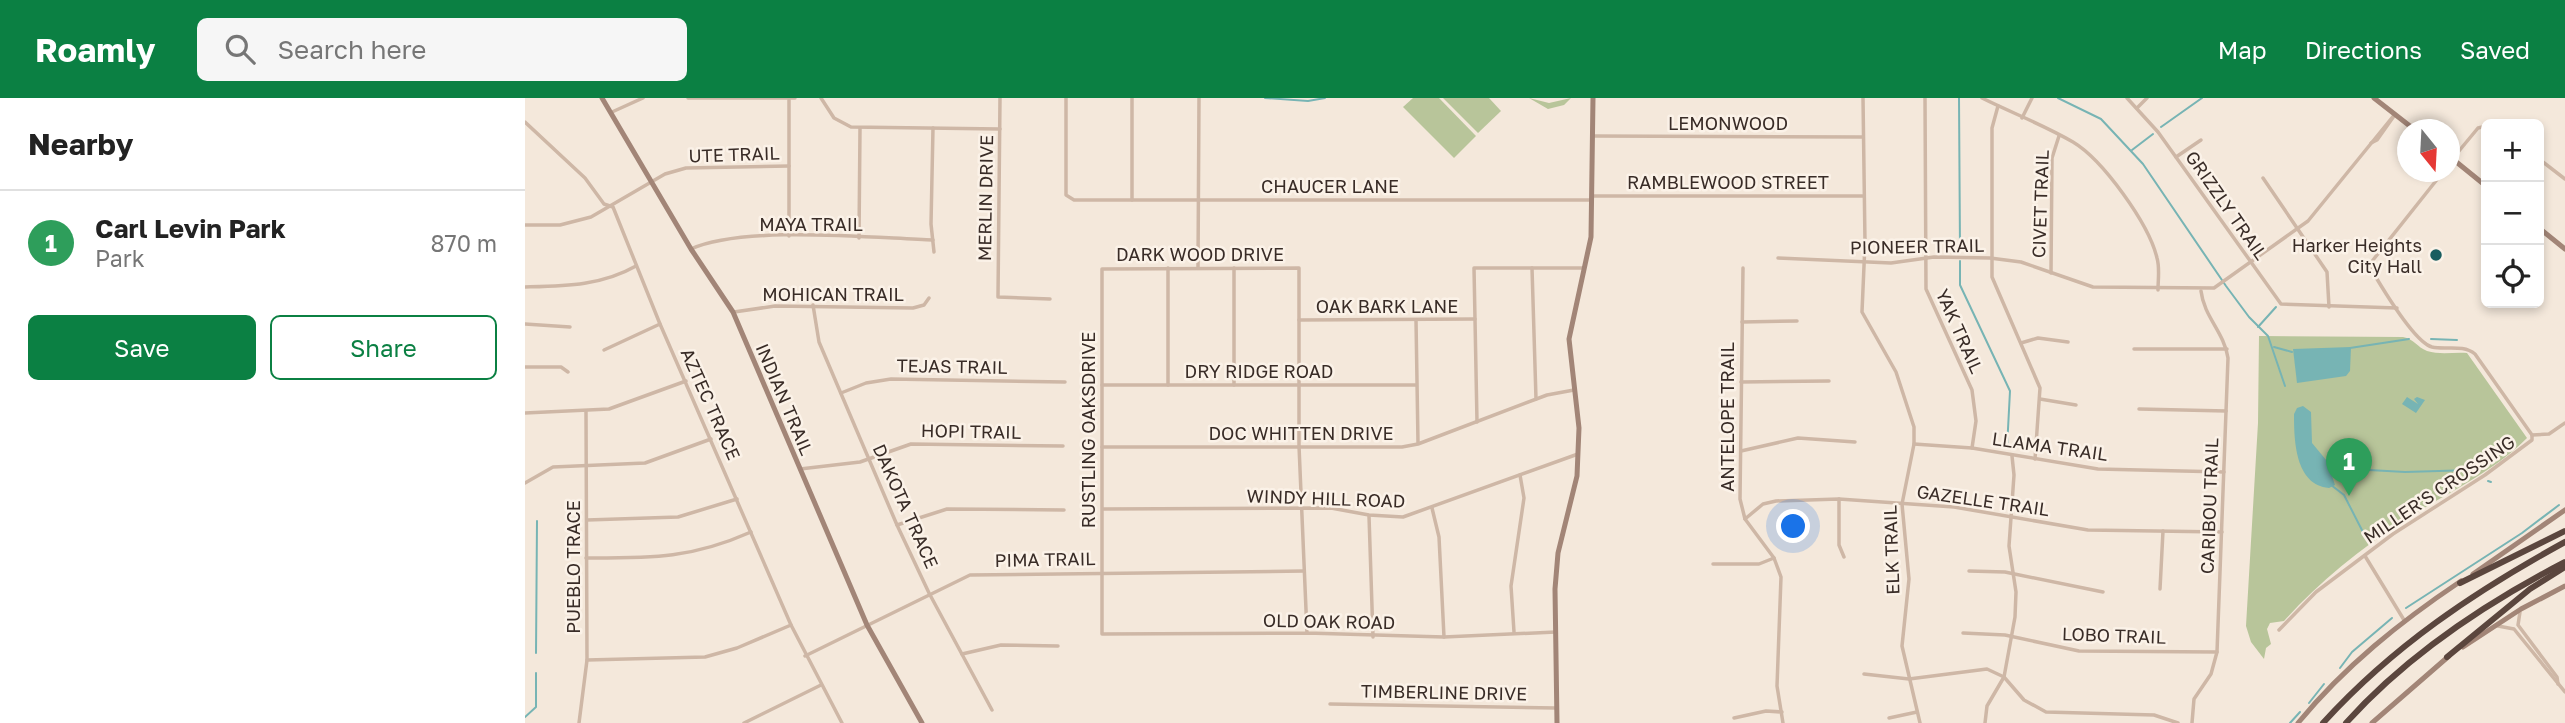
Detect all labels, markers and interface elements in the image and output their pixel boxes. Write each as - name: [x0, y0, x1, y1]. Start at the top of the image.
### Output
- search box: [197, 18, 687, 81]
- text: Roamly: [35, 30, 155, 69]
- icon: search: [221, 30, 259, 68]
- text: Search here: [277, 34, 426, 65]
- text: Map: [2218, 35, 2267, 64]
- text: Directions: [2305, 35, 2422, 64]
- text: Saved: [2460, 35, 2530, 64]
- street label: LEMONWOOD: [1668, 112, 1788, 134]
- north arrow: [2397, 119, 2460, 182]
- map controls: [2481, 119, 2544, 308]
- button: +: [2481, 119, 2544, 182]
- text: Nearby: [28, 126, 133, 162]
- street label: MERLIN DRIVE: [973, 135, 997, 261]
- street label: UTE TRAIL: [688, 141, 780, 167]
- street label: GRIZZLY TRAIL: [2181, 146, 2273, 264]
- street label: CIVET TRAIL: [2027, 150, 2053, 258]
- street label: RAMBLEWOOD STREET: [1627, 171, 1829, 193]
- street label: CHAUCER LANE: [1261, 175, 1399, 197]
- button: −: [2481, 182, 2544, 245]
- text: Carl Levin Park: [95, 213, 286, 244]
- street label: MAYA TRAIL: [759, 213, 863, 235]
- text: 1: [45, 229, 57, 257]
- text: 870 m: [430, 229, 497, 257]
- street label: PIONEER TRAIL: [1850, 234, 1984, 258]
- place label: Harker Heights City Hall: [2292, 234, 2422, 277]
- street label: DARK WOOD DRIVE: [1116, 243, 1284, 265]
- text: Park: [95, 244, 145, 272]
- button: locate: [2481, 245, 2544, 308]
- marker: Harker Heights City Hall: [2428, 247, 2444, 263]
- street label: MOHICAN TRAIL: [762, 283, 904, 305]
- street label: YAK TRAIL: [1932, 285, 1988, 377]
- street label: OAK BARK LANE: [1316, 295, 1458, 317]
- button: Save: [28, 315, 256, 380]
- button: Share: [270, 315, 497, 380]
- street label: RUSTLING OAKSDRIVE: [1077, 332, 1099, 528]
- street label: INDIAN TRAIL: [752, 340, 818, 458]
- street label: ANTELOPE TRAIL: [1716, 342, 1738, 492]
- street label: AZTEC TRACE: [677, 345, 745, 463]
- street label: TEJAS TRAIL: [896, 354, 1008, 378]
- street label: DRY RIDGE ROAD: [1185, 360, 1333, 382]
- street label: HOPI TRAIL: [921, 419, 1021, 443]
- street label: DOC WHITTEN DRIVE: [1208, 422, 1394, 444]
- street label: LLAMA TRAIL: [1991, 427, 2109, 465]
- street label: MILLER'S CROSSING: [2359, 430, 2519, 548]
- street label: CARIBOU TRAIL: [2196, 438, 2222, 574]
- pin: 1: [2326, 438, 2372, 496]
- street label: DAKOTA TRACE: [869, 440, 943, 572]
- street label: GAZELLE TRAIL: [1915, 480, 2051, 520]
- street label: WINDY HILL ROAD: [1246, 484, 1406, 512]
- street label: PUEBLO TRACE: [562, 500, 584, 634]
- street label: ELK TRAIL: [1878, 505, 1904, 595]
- your location: [1776, 509, 1810, 543]
- street label: PIMA TRAIL: [994, 547, 1096, 571]
- street label: OLD OAK ROAD: [1263, 609, 1395, 633]
- street label: LOBO TRAIL: [2062, 622, 2166, 648]
- street label: TIMBERLINE DRIVE: [1361, 680, 1527, 704]

